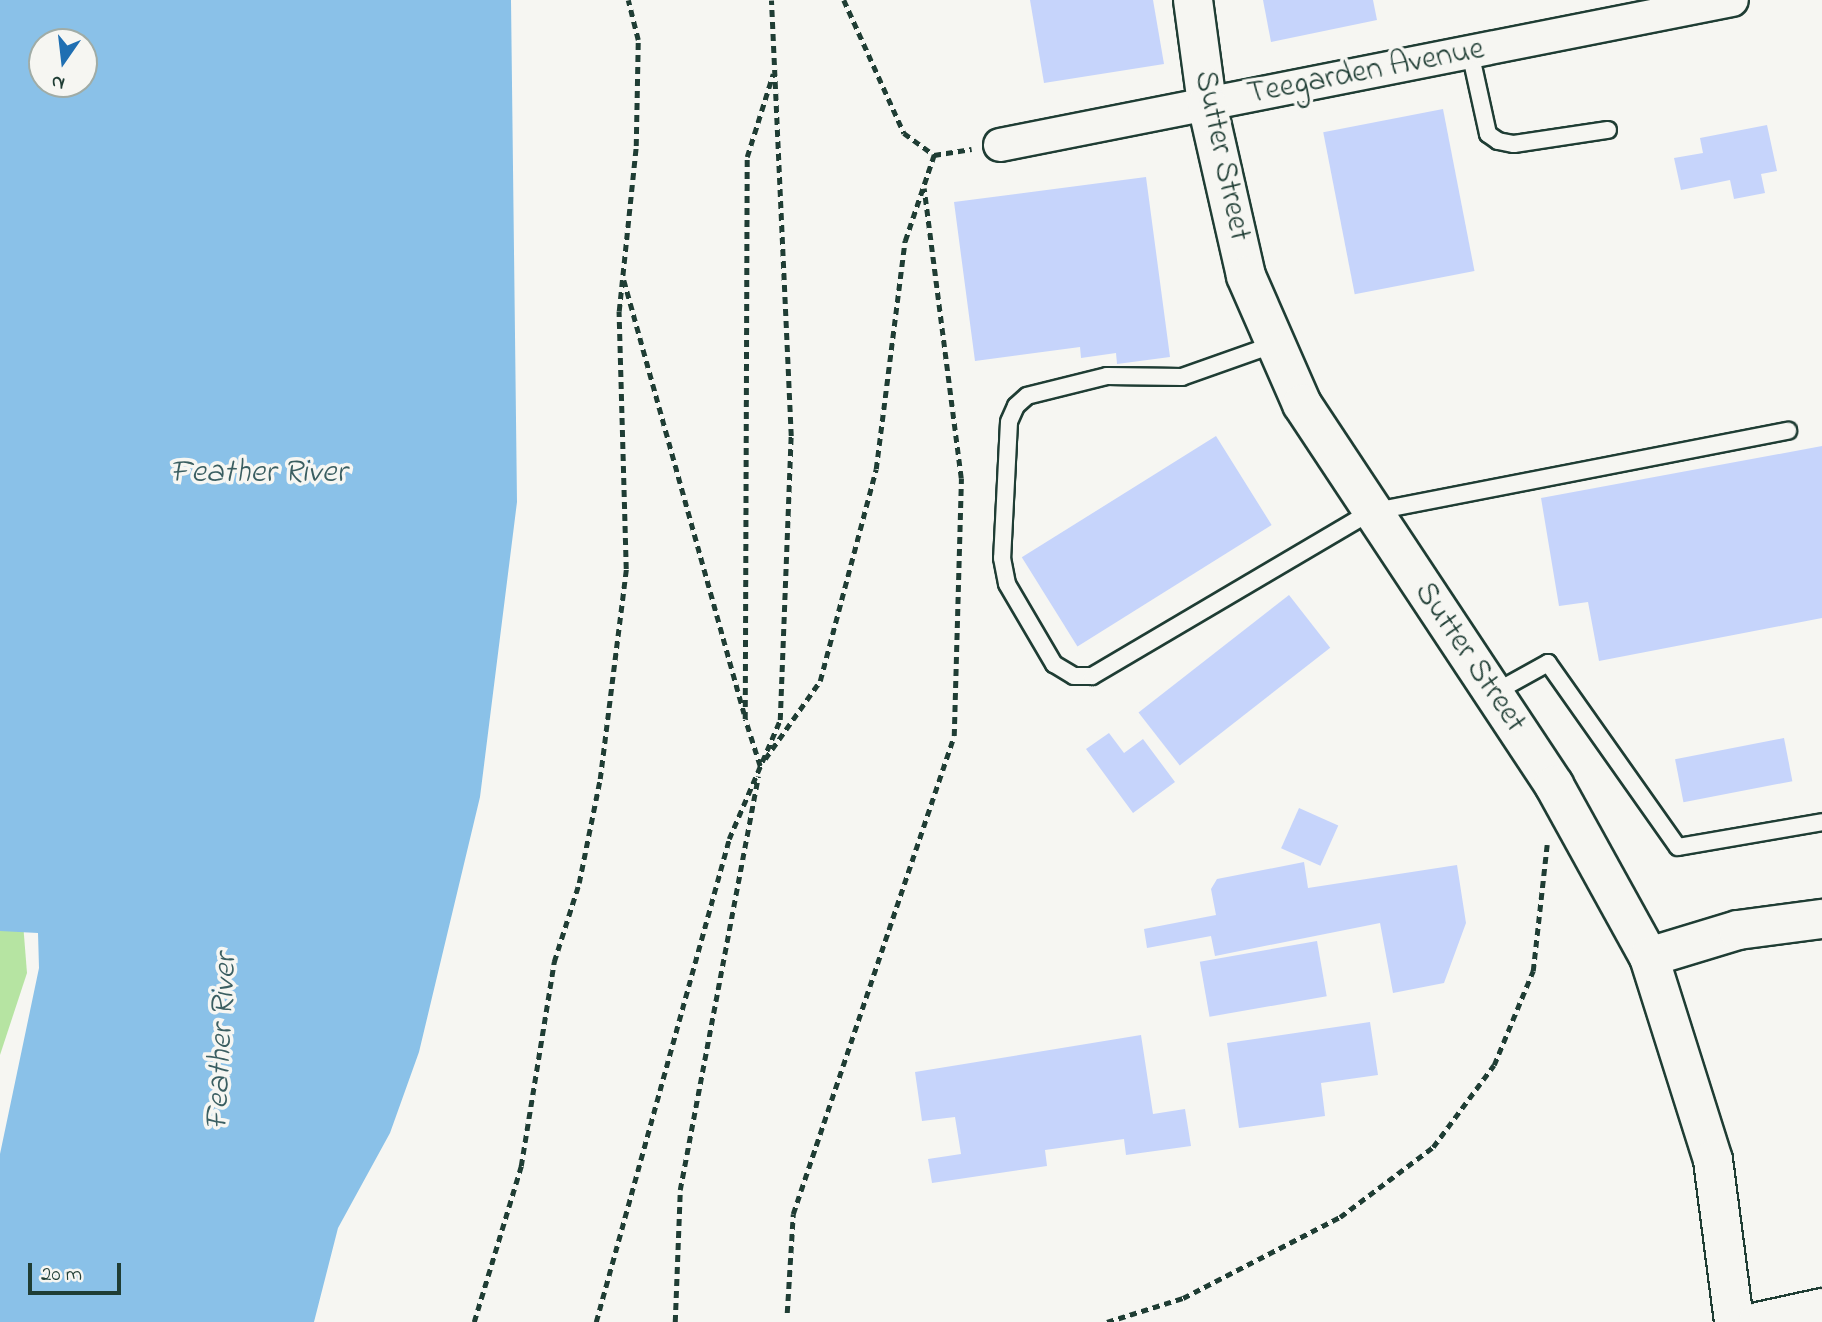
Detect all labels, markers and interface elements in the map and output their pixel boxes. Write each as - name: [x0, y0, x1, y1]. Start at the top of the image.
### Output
- north arrow: [28, 28, 98, 98]
- street label: Teegarden Avenue: [1244, 31, 1488, 115]
- text: N: [49, 67, 68, 97]
- street label: Sutter Street: [1184, 67, 1258, 245]
- water label: Feather River: [170, 454, 346, 494]
- street label: Sutter Street: [1405, 575, 1533, 741]
- water label: Feather River: [199, 953, 247, 1131]
- scale bar: [32, 1248, 124, 1292]
- text: 20 m: [41, 1260, 82, 1290]

